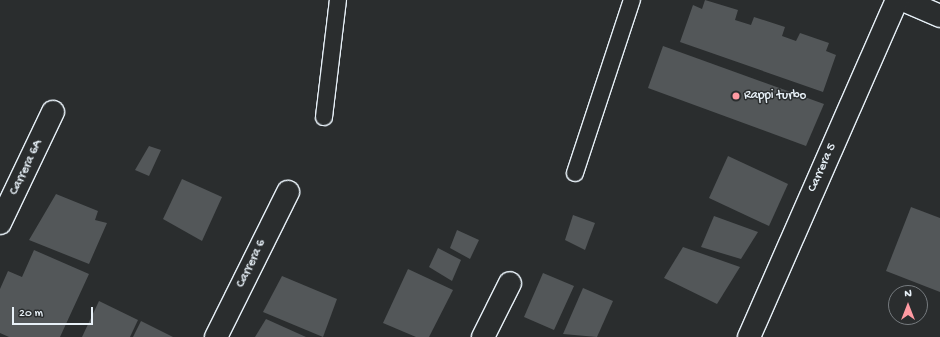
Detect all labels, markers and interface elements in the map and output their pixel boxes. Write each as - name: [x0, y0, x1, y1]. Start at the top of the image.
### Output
- place label: Rappi turbo: [744, 88, 806, 104]
- marker: Rappi turbo: [731, 91, 741, 101]
- street label: Carrera 6A: [7, 138, 47, 198]
- street label: Carrera 5: [805, 141, 841, 195]
- street label: Carrera 6: [234, 237, 270, 291]
- north arrow: [888, 285, 928, 325]
- text: N: [904, 288, 912, 300]
- scale bar: [14, 299, 95, 325]
- text: 20 m: [19, 307, 43, 321]

